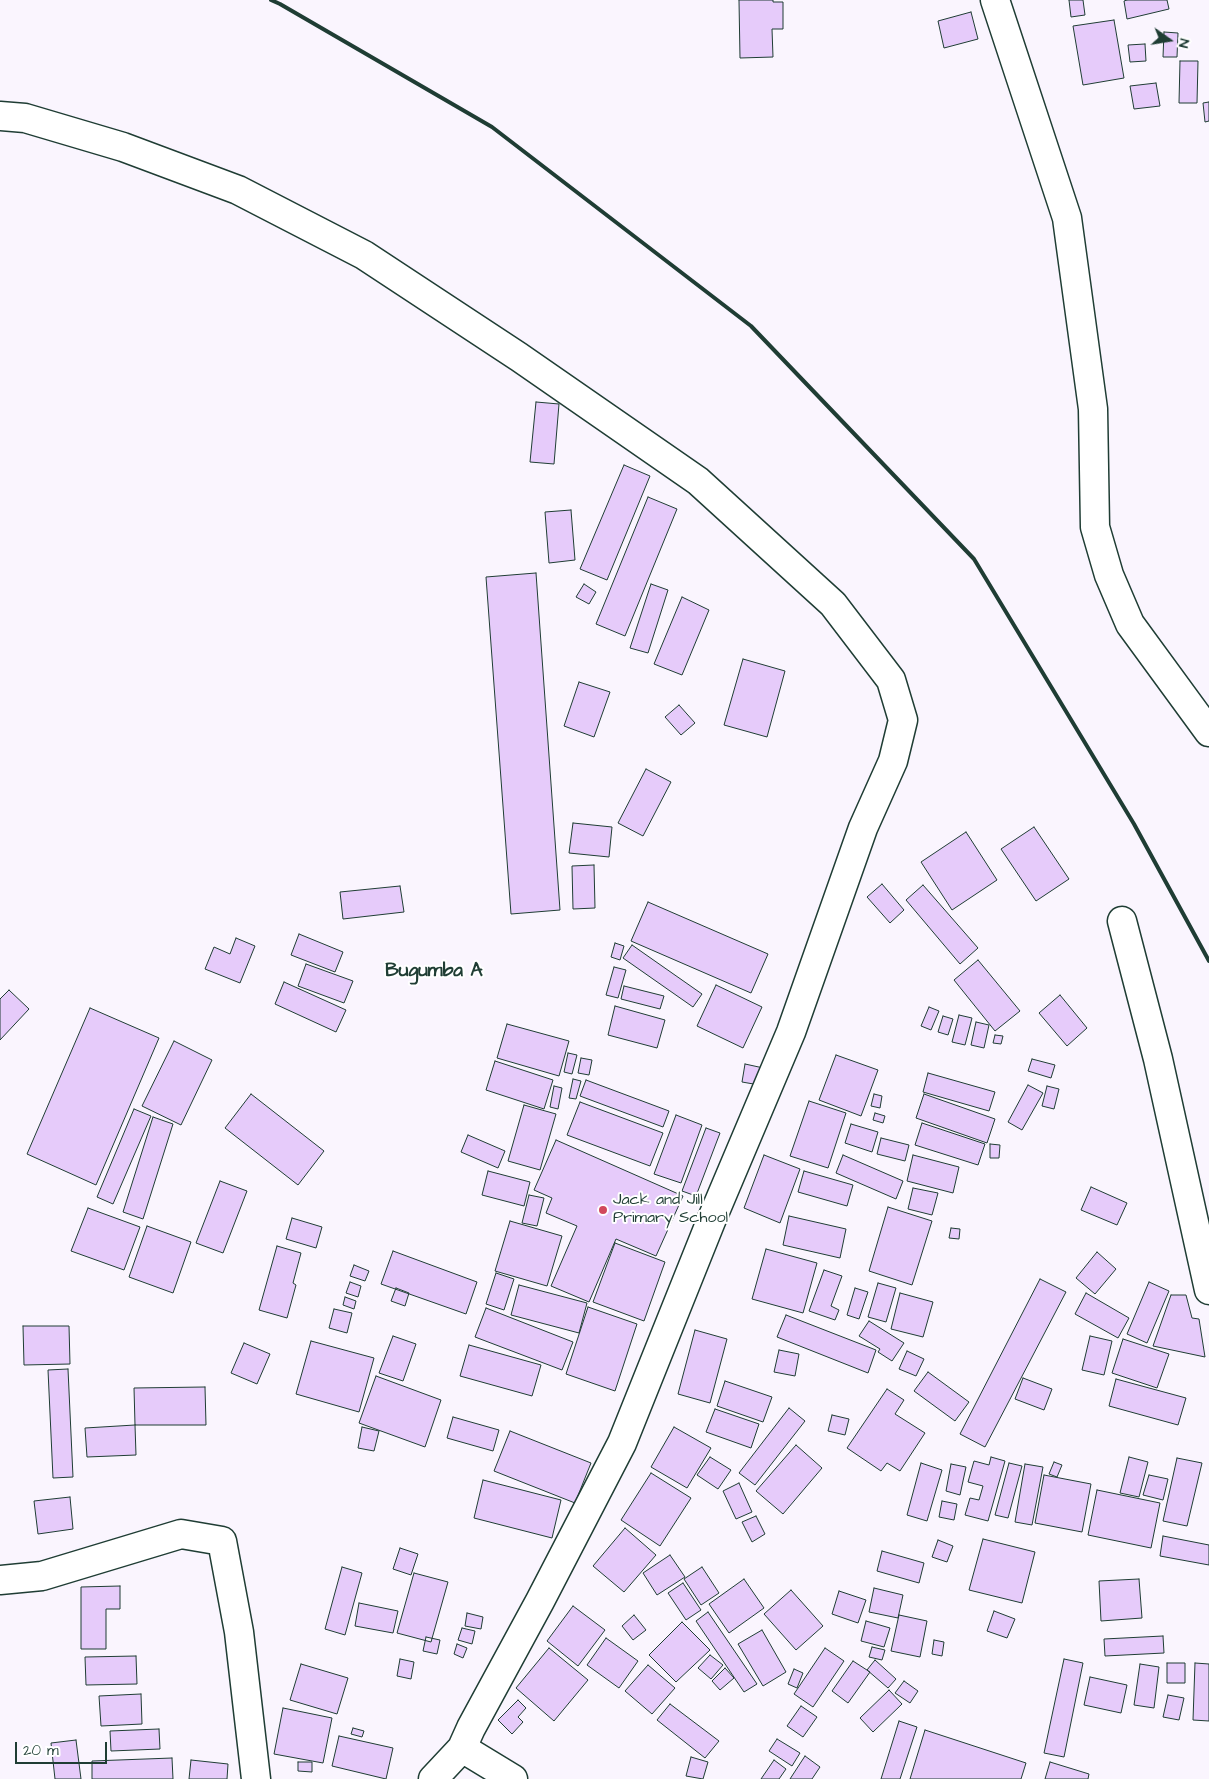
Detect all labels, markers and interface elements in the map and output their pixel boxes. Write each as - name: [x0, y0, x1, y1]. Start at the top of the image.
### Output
- north arrow: [1144, 15, 1194, 65]
- text: N: [1173, 37, 1194, 50]
- district label: Bugumba A: [385, 961, 483, 983]
- place label: Jack and Jill Primary School: [613, 1191, 728, 1229]
- marker: Jack and Jill Primary School: [597, 1204, 609, 1216]
- scale bar: [18, 1732, 110, 1764]
- text: 20 m: [23, 1740, 59, 1761]

